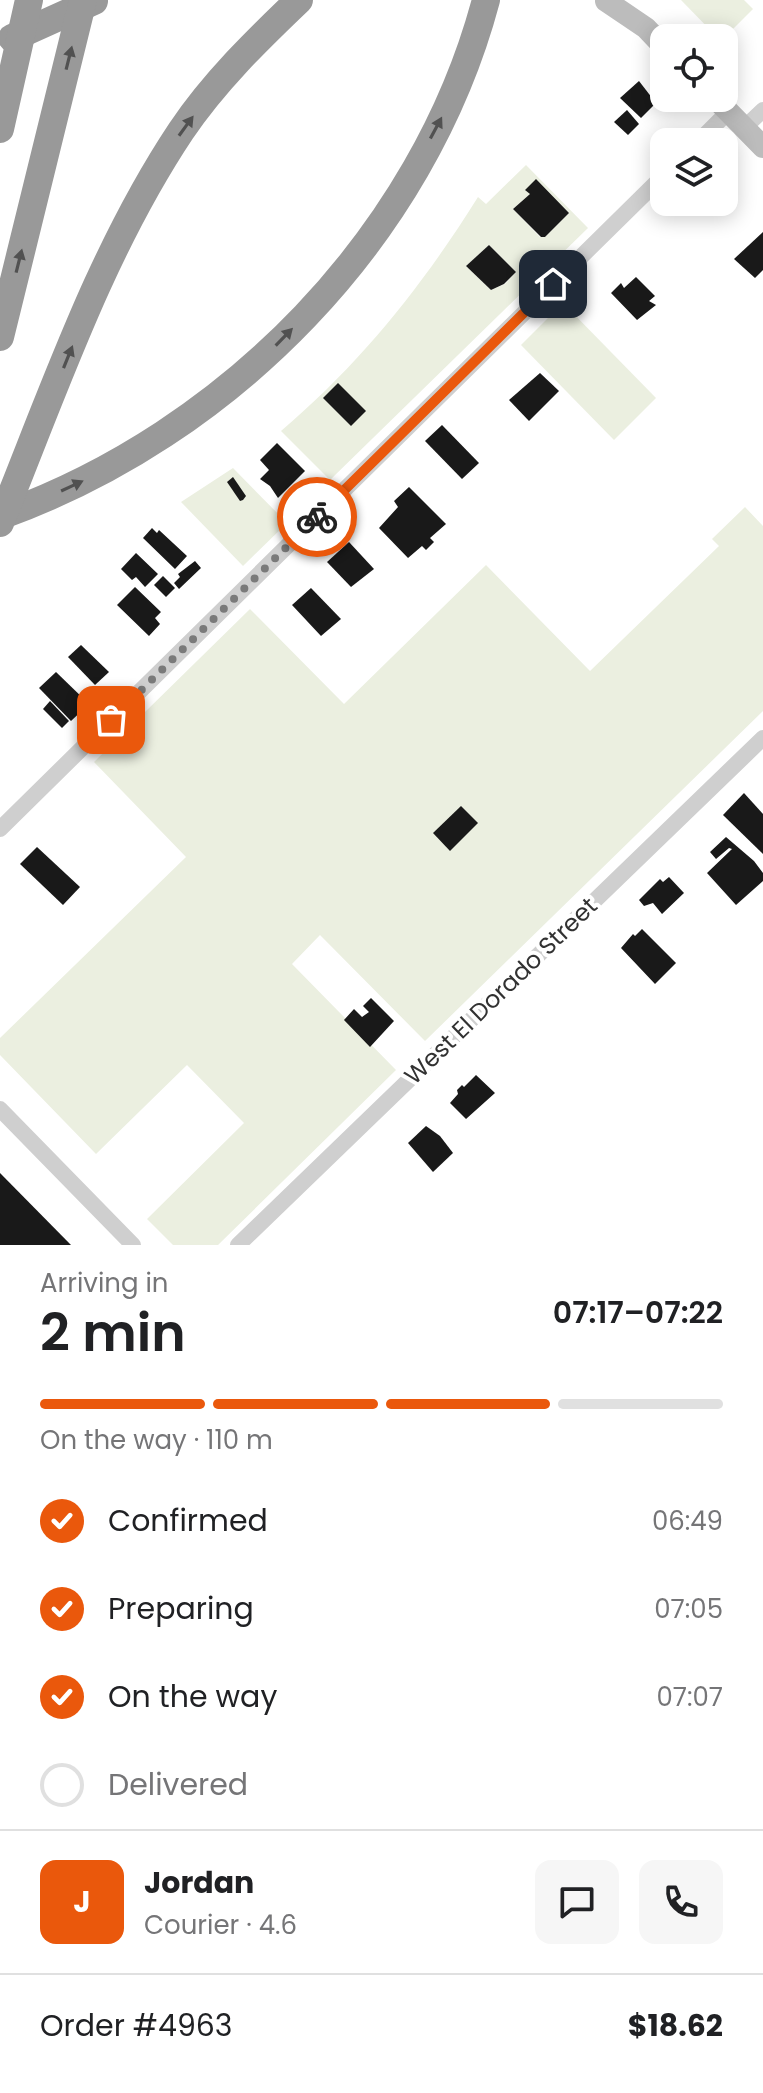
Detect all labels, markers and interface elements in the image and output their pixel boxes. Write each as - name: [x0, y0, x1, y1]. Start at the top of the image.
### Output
- map controls: [650, 24, 738, 216]
- button: locate: [650, 24, 738, 112]
- one-way arrow: [63, 46, 76, 71]
- one-way arrow: [177, 115, 193, 136]
- one-way arrow: [430, 117, 443, 140]
- button: layers: [650, 128, 738, 216]
- one-way arrow: [13, 248, 25, 273]
- pin: [519, 250, 587, 318]
- icon: home: [531, 262, 575, 306]
- one-way arrow: [274, 328, 292, 347]
- one-way arrow: [62, 345, 75, 369]
- courier: [277, 477, 357, 557]
- one-way arrow: [60, 479, 84, 493]
- icon: bike: [295, 495, 339, 539]
- pin: [77, 686, 145, 754]
- icon: bag: [89, 698, 133, 742]
- street label: West El Dorado Street: [397, 890, 604, 1092]
- text: Arriving in: [40, 1265, 169, 1301]
- text: 07:17–07:22: [553, 1291, 723, 1334]
- text: 2 min: [40, 1296, 186, 1369]
- text: On the way · 110 m: [40, 1422, 273, 1458]
- icon: check: [40, 1499, 84, 1543]
- text: Confirmed: [108, 1499, 268, 1542]
- text: 06:49: [652, 1503, 723, 1539]
- icon: check: [40, 1587, 84, 1631]
- text: Preparing: [108, 1587, 254, 1630]
- text: 07:05: [654, 1591, 723, 1627]
- icon: check: [40, 1675, 84, 1719]
- text: On the way: [108, 1675, 277, 1718]
- text: 07:07: [656, 1679, 723, 1715]
- text: Delivered: [108, 1763, 248, 1806]
- button: chat: [535, 1860, 619, 1944]
- button: phone: [639, 1860, 723, 1944]
- text: Jordan: [144, 1861, 254, 1904]
- text: J: [73, 1880, 91, 1923]
- text: Courier · 4.6: [144, 1907, 297, 1943]
- text: Order #4963: [40, 2004, 233, 2047]
- text: $18.62: [628, 2004, 723, 2047]

